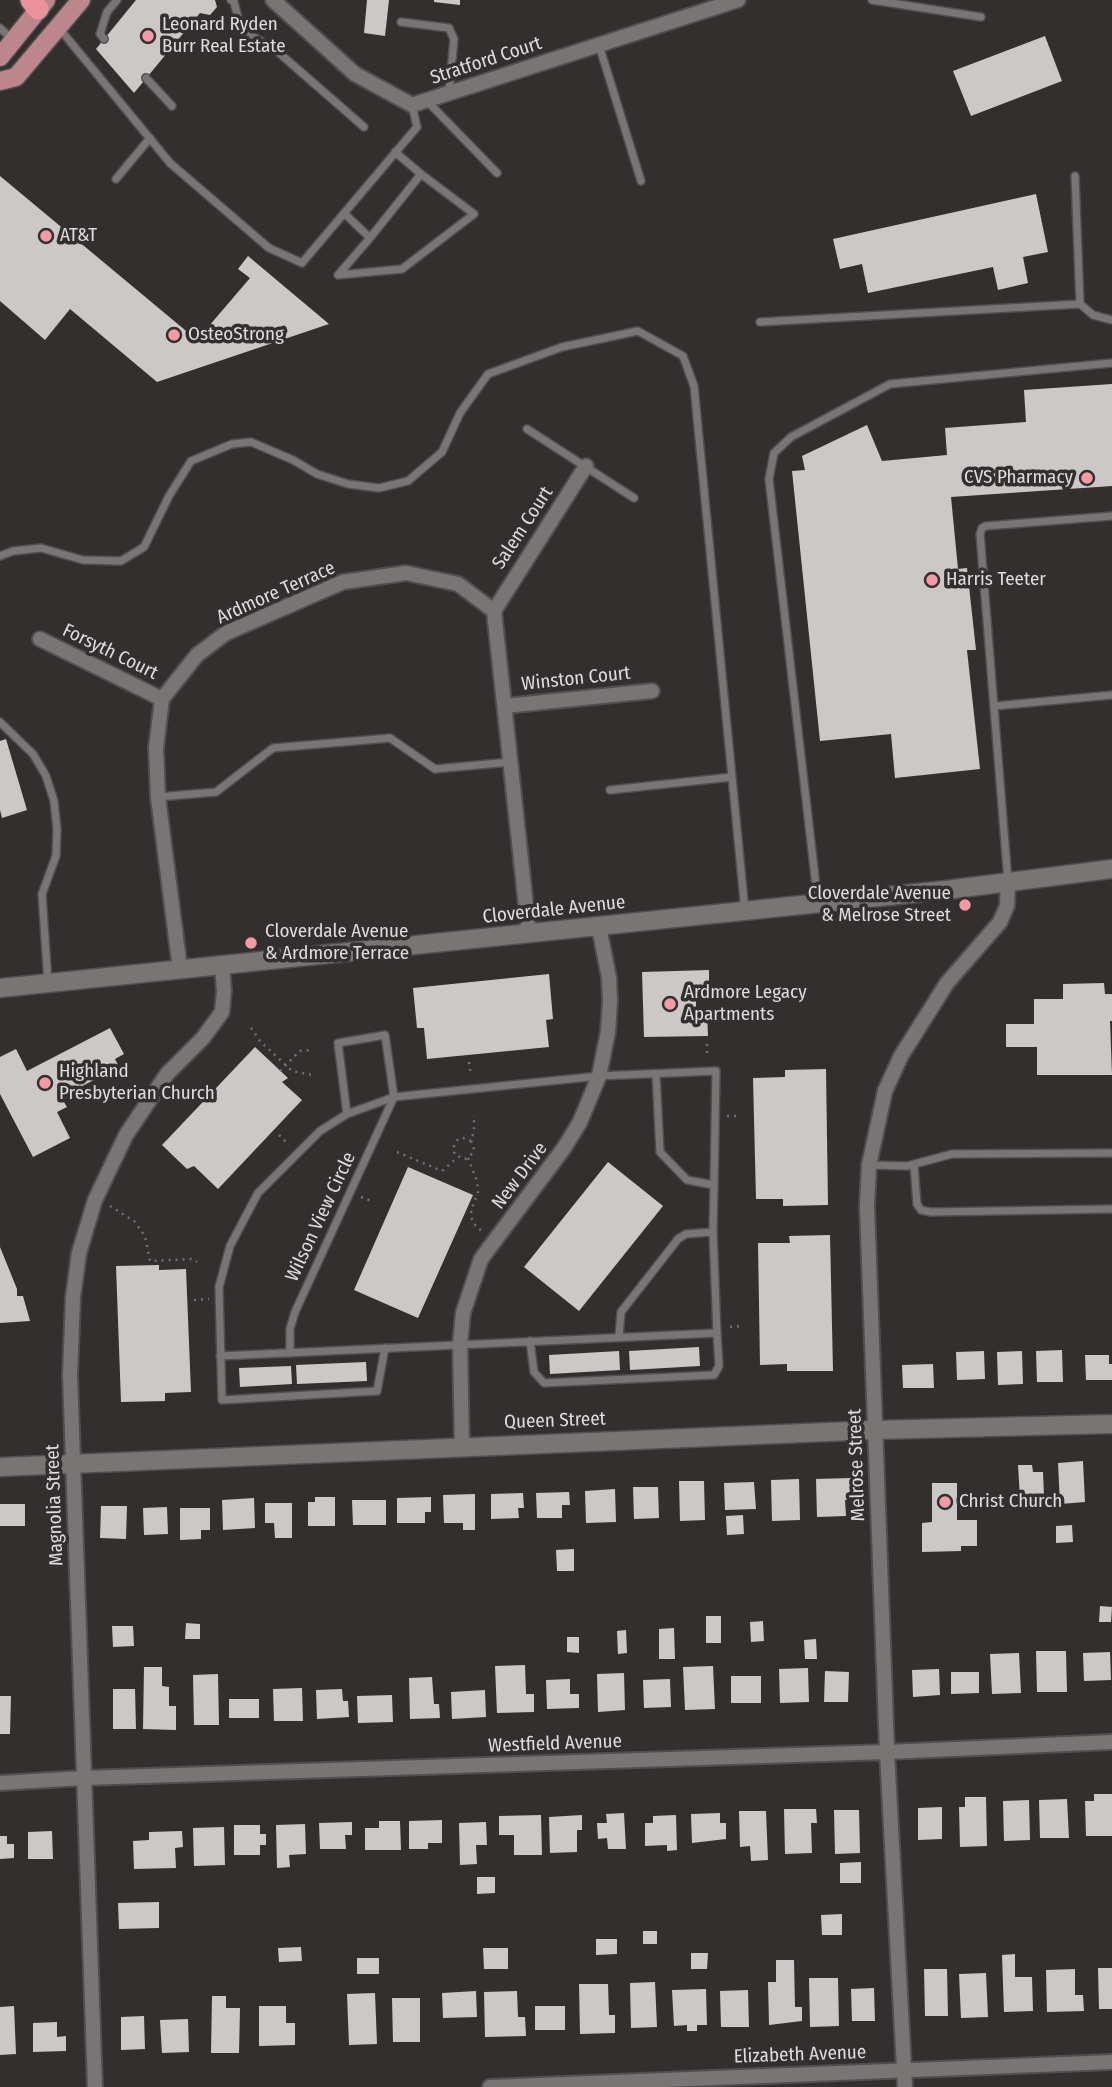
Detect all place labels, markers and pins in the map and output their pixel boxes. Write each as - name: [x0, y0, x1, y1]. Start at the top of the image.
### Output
- place label: Leonard Ryden Burr Real Estate: [162, 14, 286, 58]
- marker: Leonard Ryden Burr Real Estate: [140, 28, 156, 44]
- place label: AT&T: [60, 225, 97, 247]
- marker: AT&T: [38, 228, 54, 244]
- place label: OsteoStrong: [188, 324, 284, 346]
- marker: OsteoStrong: [166, 327, 182, 343]
- place label: CVS Pharmacy: [964, 467, 1073, 489]
- marker: CVS Pharmacy: [1079, 470, 1095, 486]
- place label: Harris Teeter: [946, 569, 1046, 591]
- marker: Harris Teeter: [924, 572, 940, 588]
- place label: Cloverdale Avenue & Melrose Street: [808, 883, 951, 927]
- marker: Cloverdale Avenue & Melrose Street: [957, 897, 973, 913]
- place label: Cloverdale Avenue & Ardmore Terrace: [265, 921, 409, 965]
- marker: Cloverdale Avenue & Ardmore Terrace: [243, 935, 259, 951]
- place label: Ardmore Legacy Apartments: [684, 982, 807, 1026]
- marker: Ardmore Legacy Apartments: [662, 996, 678, 1012]
- place label: Highland Presbyterian Church: [59, 1061, 215, 1105]
- marker: Highland Presbyterian Church: [37, 1075, 53, 1091]
- place label: Christ Church: [959, 1491, 1062, 1513]
- marker: Christ Church: [937, 1494, 953, 1510]

